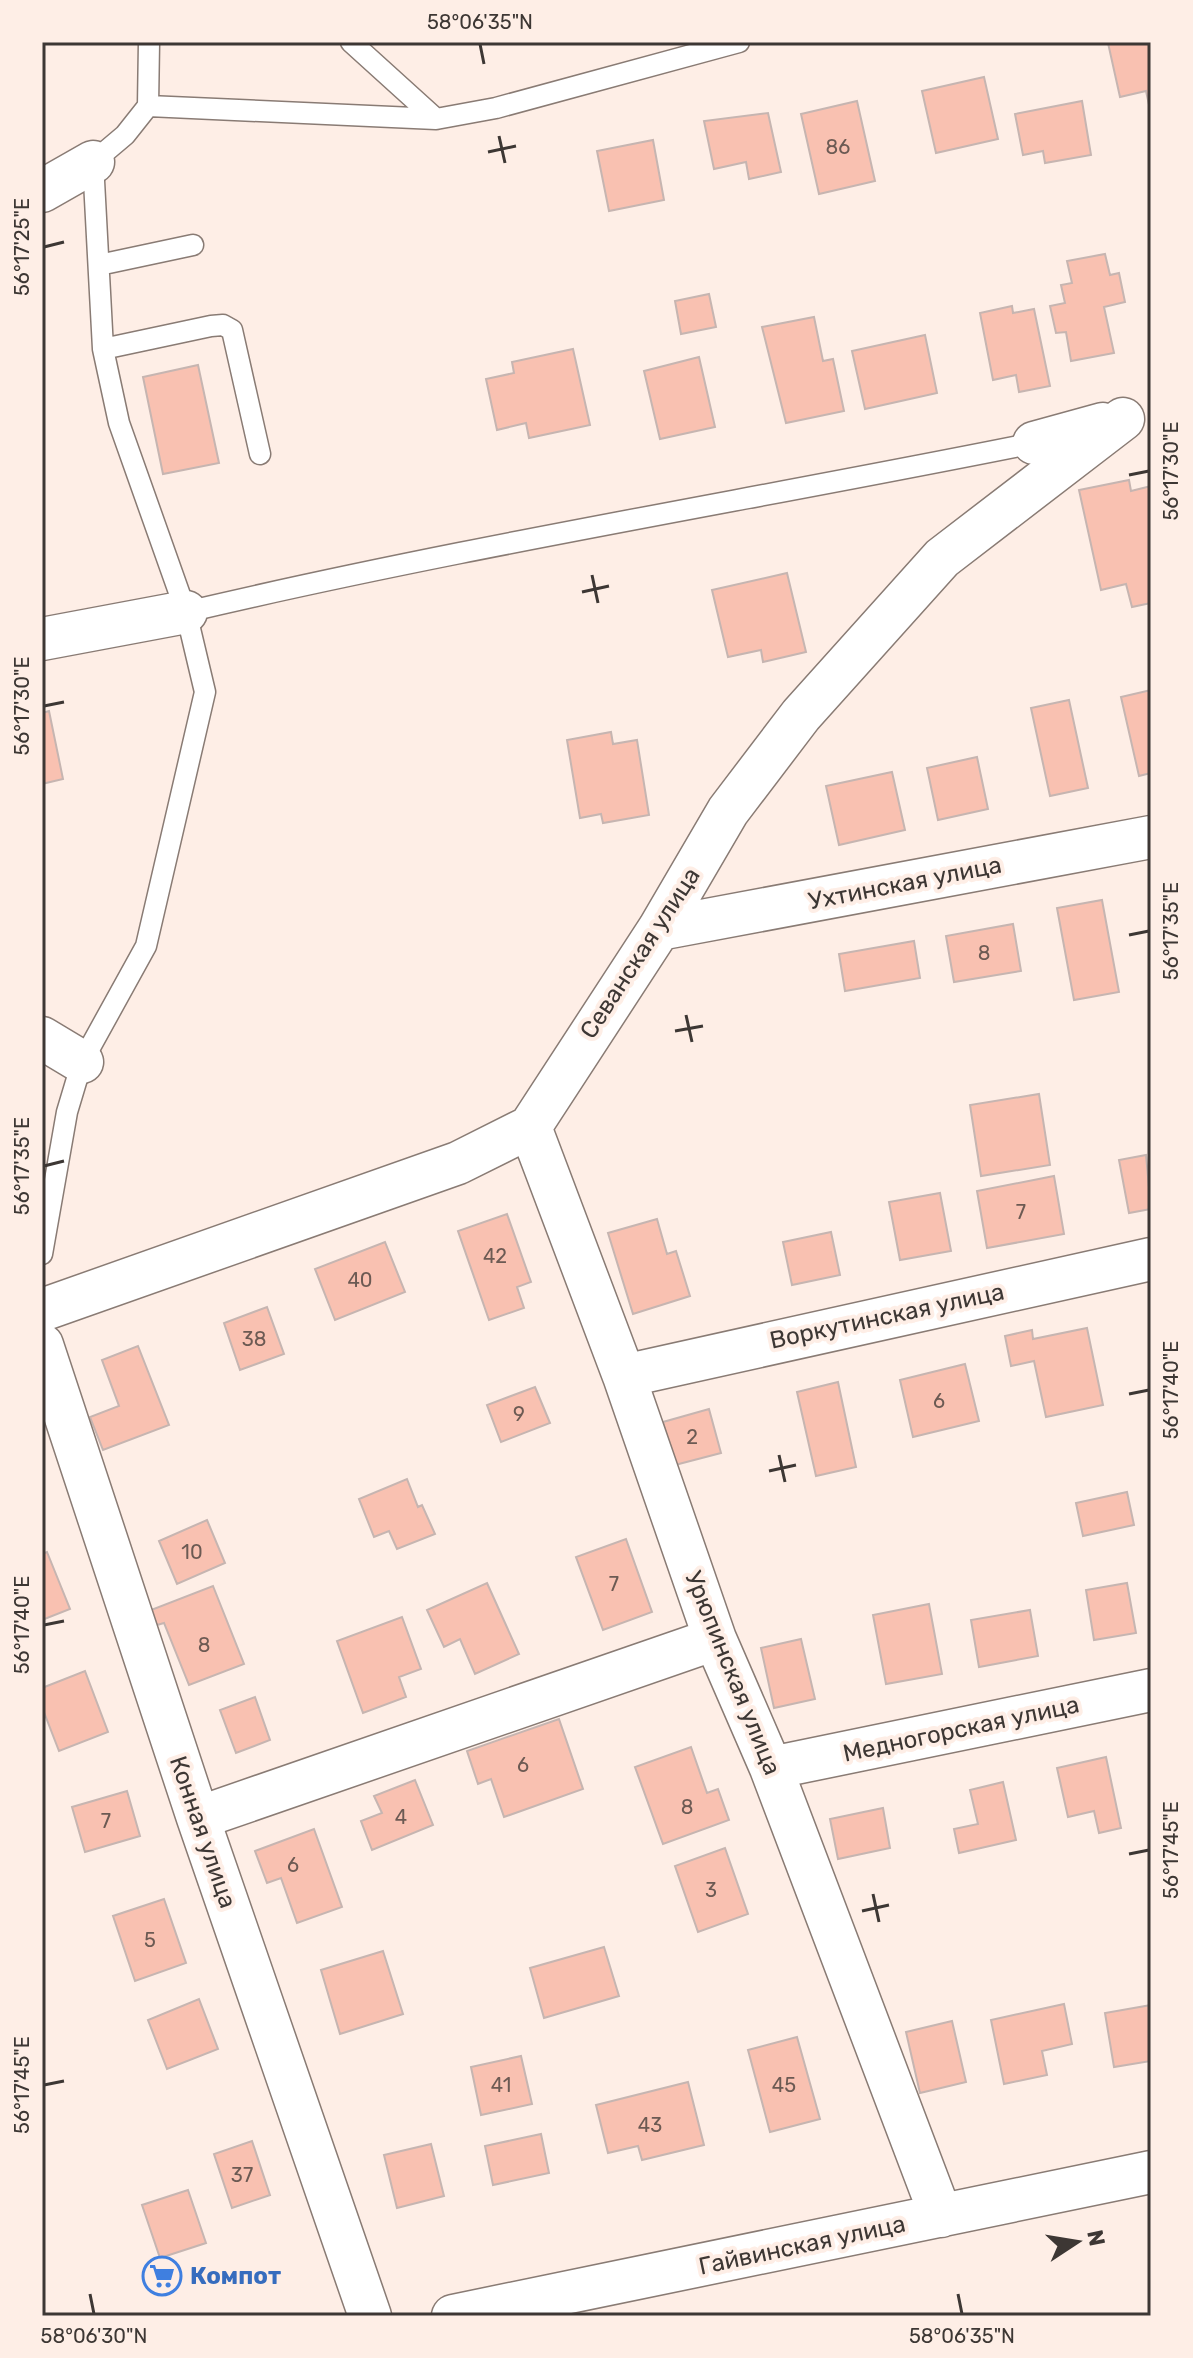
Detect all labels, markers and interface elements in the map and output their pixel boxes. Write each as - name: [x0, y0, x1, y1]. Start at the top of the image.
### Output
- text: 58°06'35"N: [427, 10, 533, 34]
- house number: 86: [826, 135, 850, 159]
- text: 56°17'25"E: [10, 198, 34, 296]
- text: 56°17'30"E: [1159, 421, 1183, 521]
- text: 56°17'30"E: [10, 656, 34, 756]
- street label: Ухтинская улица: [806, 851, 1004, 915]
- street label: Севанская улица: [574, 862, 706, 1044]
- text: 56°17'35"E: [1159, 882, 1183, 980]
- house number: 8: [978, 941, 990, 965]
- text: 56°17'35"E: [10, 1117, 34, 1215]
- house number: 7: [1016, 1200, 1026, 1224]
- house number: 42: [483, 1244, 507, 1268]
- house number: 40: [347, 1268, 373, 1292]
- street label: Воркутинская улица: [767, 1277, 1007, 1355]
- house number: 38: [242, 1327, 266, 1351]
- text: 56°17'40"E: [1159, 1341, 1183, 1439]
- house number: 6: [933, 1389, 945, 1413]
- house number: 9: [513, 1402, 525, 1426]
- house number: 2: [686, 1425, 698, 1449]
- house number: 10: [181, 1540, 203, 1564]
- street label: Урюпинская улица: [679, 1567, 787, 1779]
- house number: 7: [609, 1572, 619, 1596]
- text: 56°17'40"E: [10, 1576, 34, 1674]
- house number: 8: [198, 1633, 210, 1657]
- street label: Медногорская улица: [840, 1690, 1082, 1768]
- street label: Конная улица: [164, 1752, 242, 1912]
- house number: 6: [517, 1753, 529, 1777]
- house number: 8: [681, 1795, 693, 1819]
- text: 56°17'45"E: [1159, 1801, 1183, 1899]
- house number: 4: [395, 1805, 407, 1829]
- house number: 7: [101, 1809, 111, 1833]
- house number: 6: [287, 1853, 299, 1877]
- house number: 3: [705, 1878, 717, 1902]
- house number: 5: [144, 1928, 156, 1952]
- text: 56°17'45"E: [10, 2036, 34, 2134]
- house number: 41: [491, 2073, 511, 2097]
- house number: 45: [772, 2073, 796, 2097]
- house number: 43: [638, 2113, 662, 2137]
- house number: 37: [231, 2163, 253, 2187]
- north arrow: [1037, 2202, 1117, 2282]
- street label: Гайвинская улица: [696, 2209, 908, 2281]
- text: N: [1081, 2227, 1111, 2248]
- supermarket icon: Компот: [141, 2255, 183, 2297]
- place label: Компот: [190, 2262, 281, 2290]
- text: 58°06'30"N: [41, 2324, 147, 2348]
- text: 58°06'35"N: [909, 2324, 1015, 2348]

